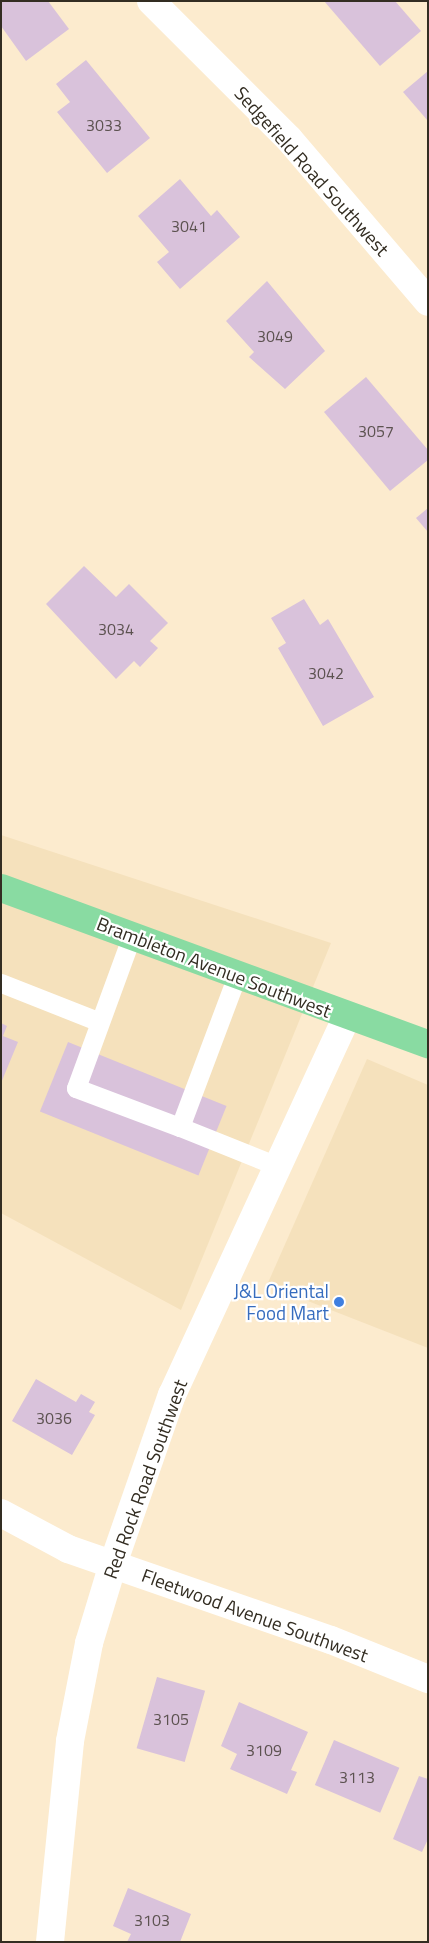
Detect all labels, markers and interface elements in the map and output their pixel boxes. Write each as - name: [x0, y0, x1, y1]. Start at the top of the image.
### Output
- street label: Sedgefield Road Southwest: [230, 82, 394, 260]
- house number: 3033: [86, 115, 122, 135]
- house number: 3041: [171, 216, 207, 236]
- house number: 3049: [257, 326, 293, 346]
- house number: 3057: [358, 421, 394, 441]
- house number: 3034: [98, 619, 134, 639]
- house number: 3042: [308, 663, 344, 683]
- street label: Brambleton Avenue Southwest: [94, 912, 334, 1022]
- place label: J&L Oriental Food Mart: [234, 1280, 329, 1324]
- marker: J&L Oriental Food Mart: [333, 1296, 345, 1308]
- street label: Red Rock Road Southwest: [98, 1376, 192, 1582]
- house number: 3036: [36, 1408, 72, 1428]
- street label: Fleetwood Avenue Southwest: [139, 1563, 371, 1667]
- house number: 3105: [153, 1709, 189, 1729]
- house number: 3109: [246, 1740, 282, 1760]
- house number: 3113: [339, 1767, 375, 1787]
- house number: 3103: [134, 1910, 170, 1930]

